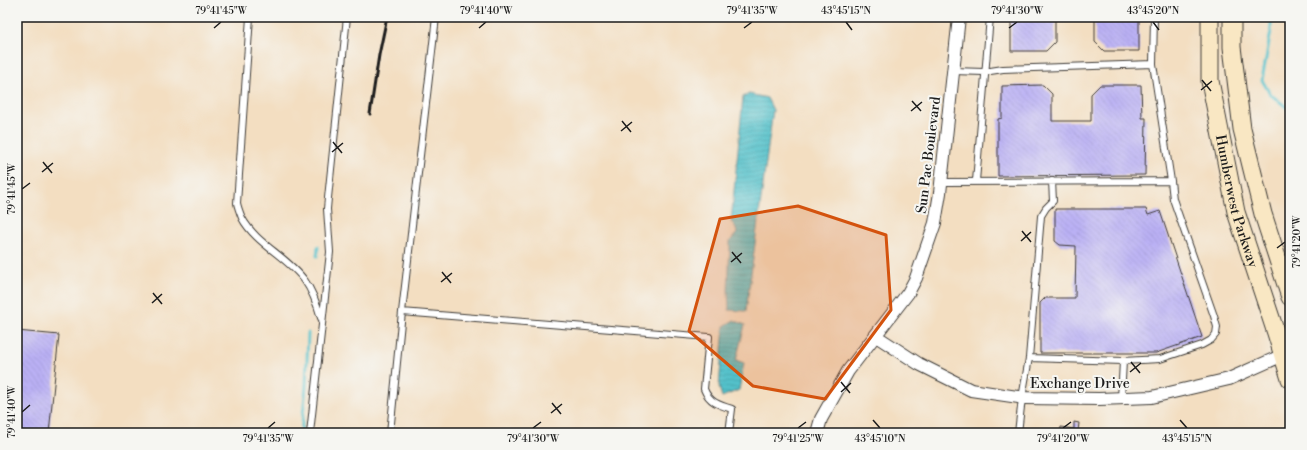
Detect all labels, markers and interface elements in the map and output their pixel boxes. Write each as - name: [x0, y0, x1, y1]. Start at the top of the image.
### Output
- text: 79°41'45"W: [195, 5, 248, 17]
- text: 79°41'40"W: [460, 5, 513, 17]
- text: 79°41'35"W: [726, 5, 778, 17]
- text: 43°45'15"N: [821, 5, 872, 17]
- text: 79°41'30"W: [991, 5, 1044, 17]
- text: 43°45'20"N: [1127, 5, 1180, 17]
- street label: Sun Pac Boulevard: [913, 95, 945, 215]
- street label: Humberwest Parkway: [1211, 133, 1262, 270]
- text: 79°41'45"W: [6, 162, 18, 215]
- text: 79°41'20"W: [1291, 215, 1303, 268]
- street label: Exchange Drive: [1030, 375, 1130, 393]
- text: 79°41'40"W: [6, 385, 18, 438]
- text: 79°41'35"W: [242, 433, 294, 445]
- text: 79°41'30"W: [507, 433, 560, 445]
- text: 79°41'25"W: [772, 433, 825, 445]
- text: 43°45'10"N: [855, 433, 906, 445]
- text: 79°41'20"W: [1037, 433, 1090, 445]
- text: 43°45'15"N: [1162, 433, 1213, 445]

